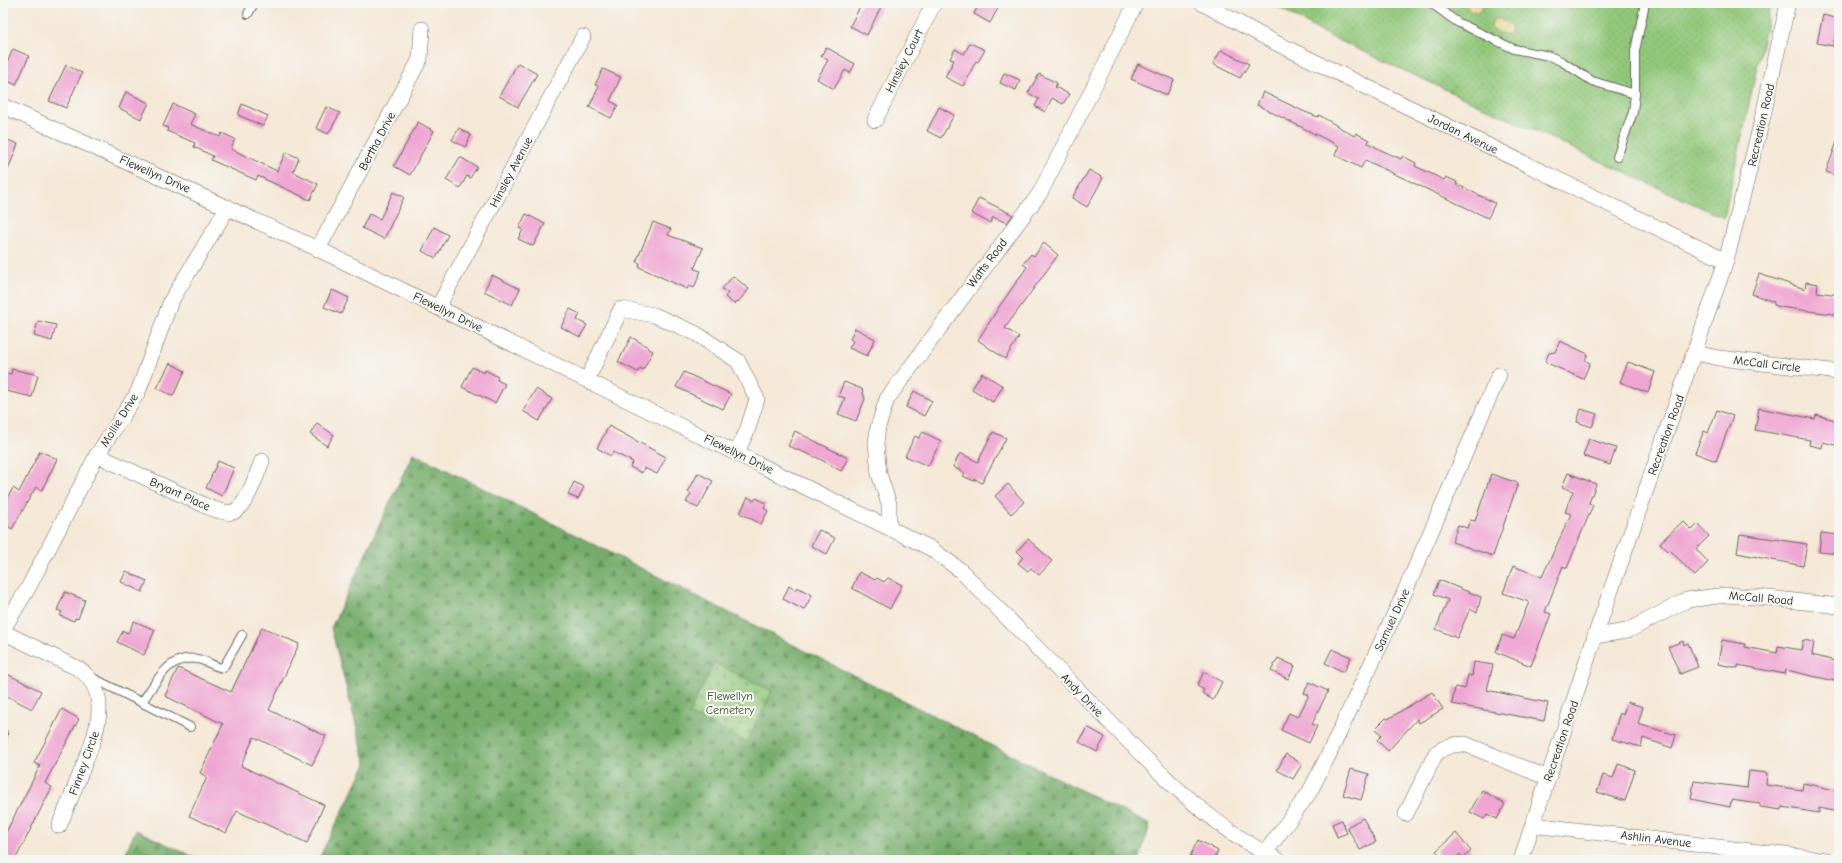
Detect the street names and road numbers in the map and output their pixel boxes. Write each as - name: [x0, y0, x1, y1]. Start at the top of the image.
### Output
- street label: Hinsley Court: [882, 27, 926, 95]
- street label: Recreation Road: [1745, 82, 1777, 168]
- street label: Bertha Drive: [356, 109, 398, 173]
- street label: Jordan Avenue: [1426, 111, 1500, 157]
- street label: Hinsley Avenue: [487, 134, 535, 210]
- street label: Flewellyn Drive: [118, 152, 192, 196]
- street label: Watts Road: [964, 236, 1010, 290]
- street label: Flewellyn Drive: [411, 289, 485, 335]
- street label: McCall Circle: [1733, 353, 1801, 375]
- street label: Mollie Drive: [97, 391, 141, 449]
- street label: Recreation Road: [1645, 393, 1687, 477]
- street label: Flewellyn Drive: [702, 431, 776, 477]
- street label: Bryant Place: [147, 474, 213, 514]
- street label: Samuel Drive: [1371, 587, 1413, 653]
- street label: McCall Road: [1728, 588, 1794, 608]
- street label: Andy Drive: [1058, 670, 1106, 720]
- street label: Recreation Road: [1541, 699, 1581, 783]
- street label: Finney Circle: [66, 729, 102, 797]
- street label: Ashlin Avenue: [1620, 828, 1692, 850]

